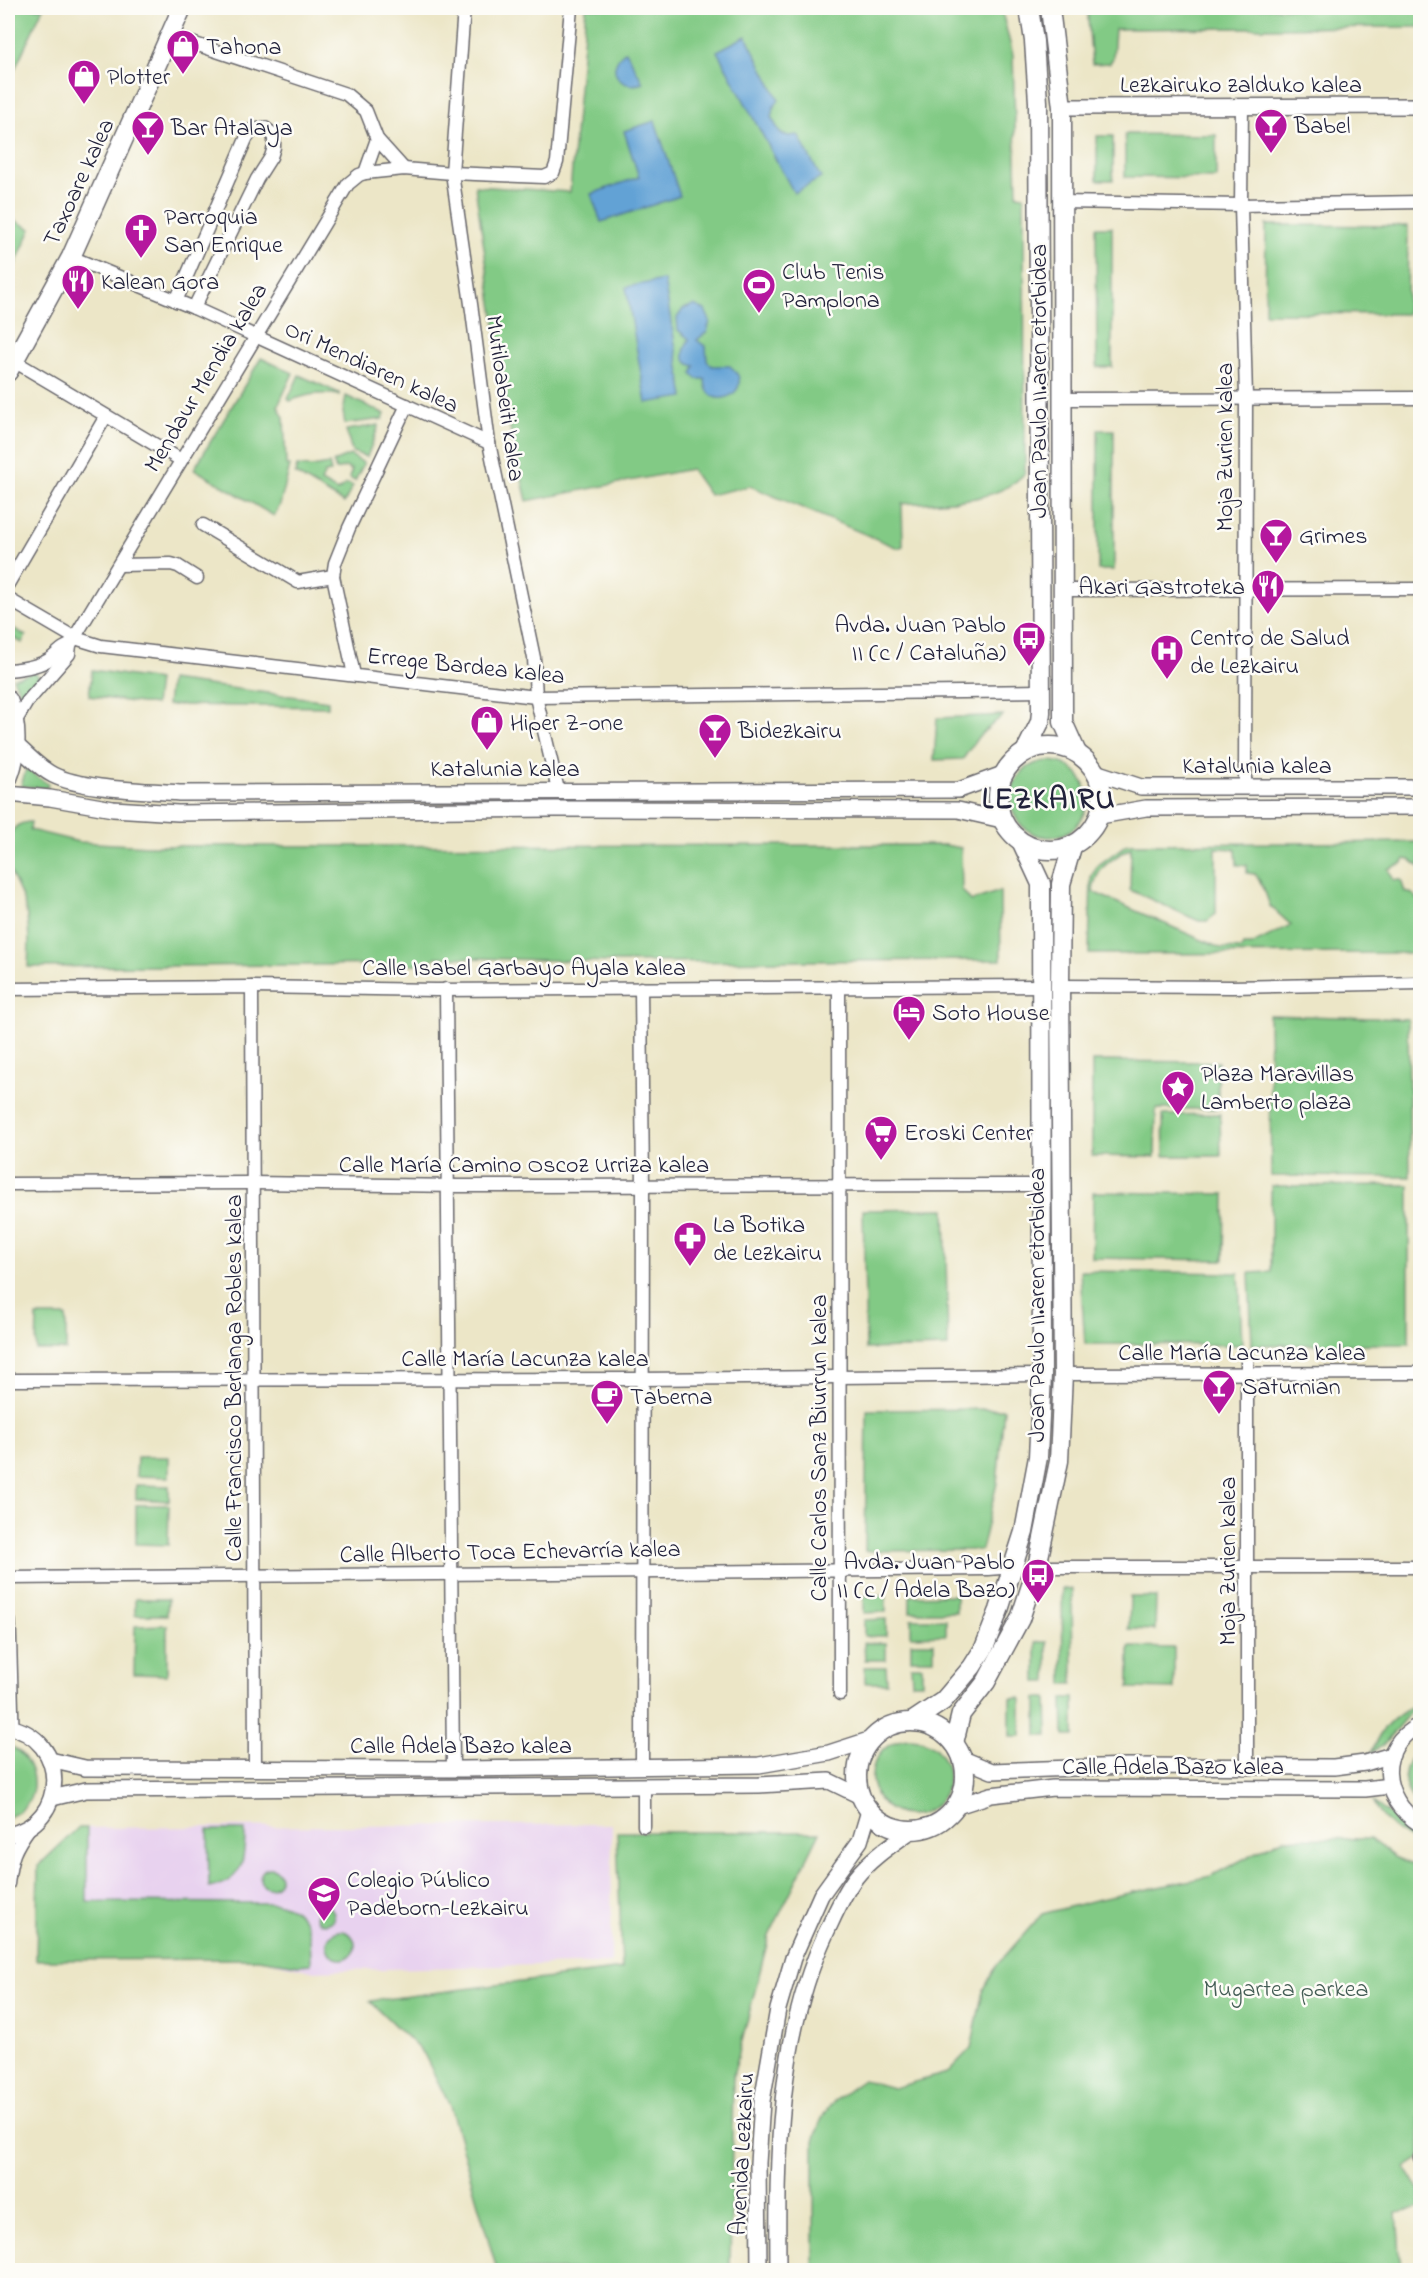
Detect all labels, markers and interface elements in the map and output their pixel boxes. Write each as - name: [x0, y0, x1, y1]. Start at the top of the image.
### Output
- shop icon: Tahona: [165, 28, 201, 75]
- place label: Tahona: [206, 31, 281, 66]
- shop icon: Plotter: [66, 58, 102, 105]
- place label: Plotter: [107, 61, 171, 96]
- street label: Lezkairuko zalduko kalea: [1120, 69, 1362, 104]
- bar icon: Babel: [1253, 107, 1289, 154]
- bar icon: Bar Atalaya: [130, 109, 166, 156]
- place label: Babel: [1293, 110, 1351, 145]
- place label: Bar Atalaya: [170, 112, 293, 148]
- street label: Taxoare kalea: [35, 113, 125, 253]
- place label: Parroquia San Enrique: [164, 201, 283, 264]
- church icon: Parroquia San Enrique: [123, 212, 159, 259]
- street label: Joan Paulo II.aren etorbidea: [1023, 244, 1058, 518]
- place label: Club Tenis Pamplona: [782, 256, 884, 319]
- restaurant icon: Kalean Gora: [60, 263, 96, 310]
- place label: Kalean Gora: [101, 266, 219, 301]
- sports icon: Club Tenis Pamplona: [741, 267, 777, 314]
- street label: Mendaur Mendia kalea: [137, 277, 278, 480]
- street label: Ori Mendiaren kalea: [278, 313, 464, 424]
- street label: Mutiloabeiti kalea: [475, 313, 533, 484]
- street label: Moja Zurien kalea: [1209, 362, 1244, 532]
- bar icon: Grimes: [1258, 517, 1294, 564]
- place label: Grimes: [1299, 520, 1367, 555]
- restaurant icon: Akari Gastroteka: [1250, 568, 1286, 615]
- place label: Akari Gastroteka: [1078, 571, 1245, 606]
- place label: Avda. Juan Pablo II (c / Cataluña): [835, 609, 1006, 672]
- bus stop icon: Avda. Juan Pablo II (c / Cataluña): [1011, 620, 1047, 667]
- place label: Centro de Salud de Lezkairu: [1190, 622, 1350, 685]
- hospital icon: Centro de Salud de Lezkairu: [1149, 633, 1185, 680]
- street label: Errege Bardea kalea: [365, 640, 566, 695]
- shop icon: Hiper Z-one: [469, 704, 505, 751]
- place label: Hiper Z-one: [510, 707, 623, 742]
- bar icon: Bidezkairu: [697, 712, 733, 759]
- place label: Bidezkairu: [737, 715, 842, 750]
- street label: Katalunia kalea: [1182, 750, 1332, 785]
- street label: Katalunia kalea: [430, 753, 580, 788]
- district label: LEZKAIRU: [982, 779, 1116, 823]
- street label: Calle Isabel Garbayo Ayala kalea: [362, 952, 686, 988]
- hotel icon: Soto House: [891, 994, 927, 1041]
- place label: Soto House: [932, 997, 1050, 1032]
- place label: Plaza Maravillas Lamberto plaza: [1201, 1058, 1354, 1121]
- place icon: Plaza Maravillas Lamberto plaza: [1160, 1069, 1196, 1116]
- supermarket icon: Eroski Center: [863, 1114, 899, 1161]
- place label: Eroski Center: [904, 1117, 1034, 1152]
- street label: Calle María Camino Oscoz Urriza kalea: [339, 1149, 709, 1184]
- street label: Joan Paulo II.aren etorbidea: [1021, 1168, 1056, 1442]
- street label: Calle Francisco Berlanga Robles kalea: [218, 1194, 253, 1562]
- place label: La Botika de Lezkairu: [713, 1209, 822, 1272]
- pharmacy icon: La Botika de Lezkairu: [672, 1220, 708, 1267]
- street label: Calle Carlos Sanz Biurrun kalea: [803, 1294, 838, 1602]
- street label: Calle María Lacunza kalea: [1118, 1337, 1366, 1372]
- street label: Calle María Lacunza kalea: [401, 1343, 649, 1378]
- bar icon: Saturnian: [1201, 1368, 1237, 1415]
- place label: Saturnian: [1242, 1371, 1340, 1406]
- cafe icon: Taberna: [589, 1378, 625, 1425]
- place label: Taberna: [630, 1381, 712, 1416]
- street label: Moja Zurien kalea: [1212, 1476, 1247, 1646]
- street label: Calle Alberto Toca Echevarría kalea: [339, 1533, 681, 1574]
- place label: Avda. Juan Pablo II (c / Adela Bazo): [837, 1546, 1015, 1609]
- bus stop icon: Avda. Juan Pablo II (c / Adela Bazo): [1020, 1557, 1056, 1604]
- street label: Calle Adela Bazo kalea: [350, 1730, 572, 1765]
- street label: Calle Adela Bazo kalea: [1062, 1751, 1284, 1786]
- place label: Colegio Público Padeborn-Lezkairu: [347, 1864, 529, 1927]
- school or university icon: Colegio Público Padeborn-Lezkairu: [306, 1875, 342, 1922]
- park label: Mugartea parkea: [1204, 1973, 1368, 2008]
- street label: Avenida Lezkairu: [722, 2072, 765, 2236]

